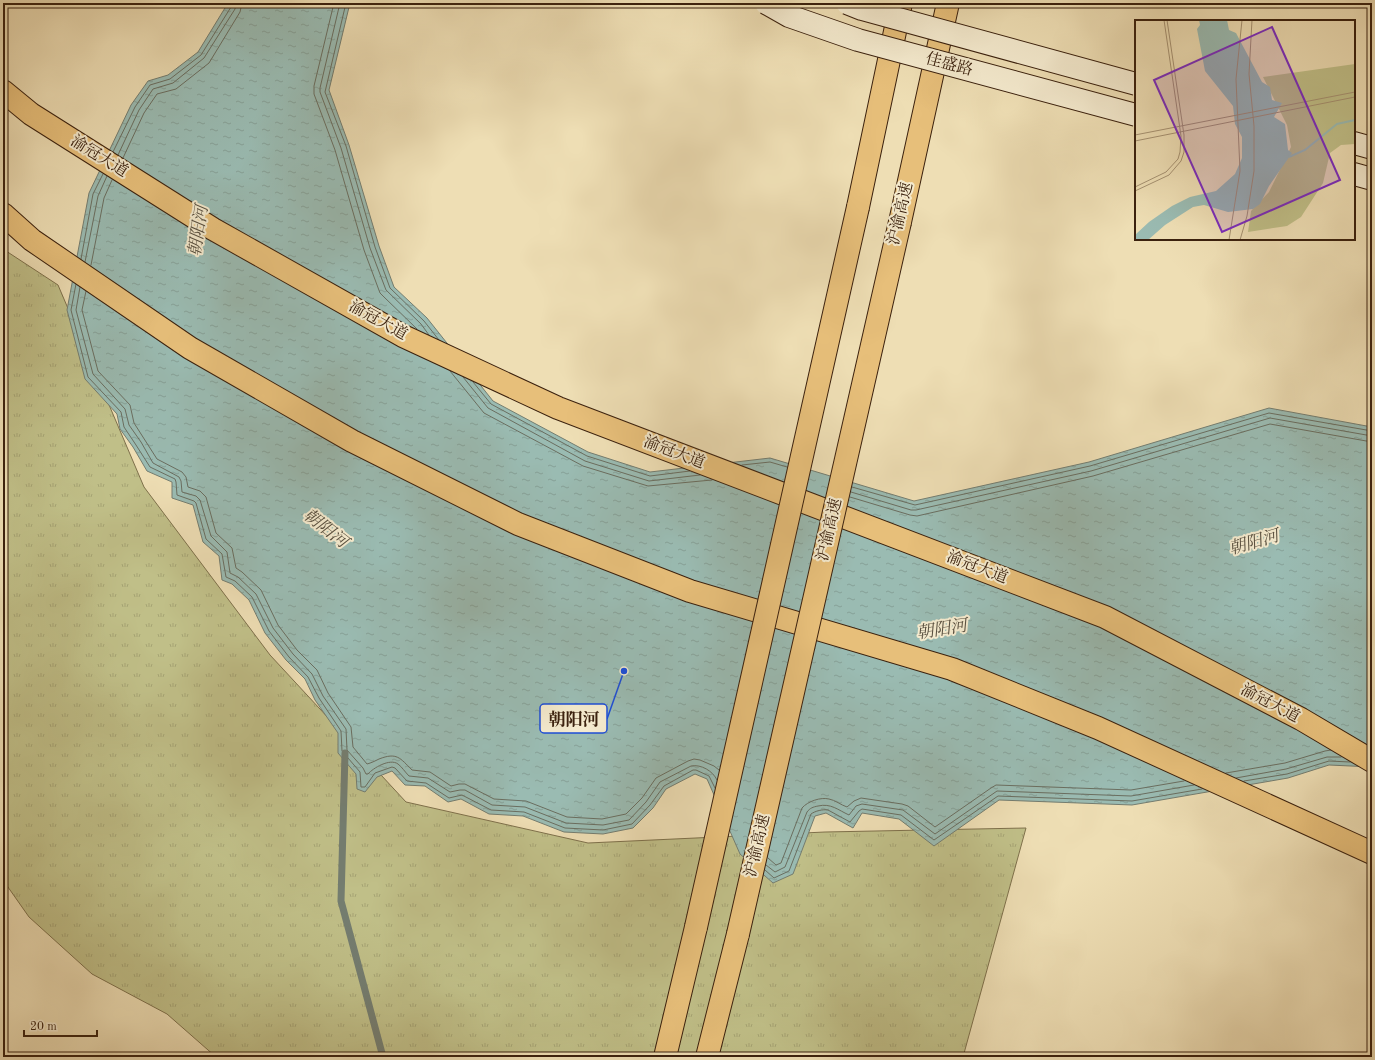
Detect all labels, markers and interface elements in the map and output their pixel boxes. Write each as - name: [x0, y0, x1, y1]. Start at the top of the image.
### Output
- inset map: [1135, 20, 1355, 240]
- street label: 佳盛路: [924, 49, 975, 79]
- street label: 渝冠大道: [68, 132, 131, 181]
- street label: 沪渝高速: [884, 181, 916, 247]
- water label: 朝阳河: [185, 201, 212, 258]
- street label: 渝冠大道: [346, 297, 411, 344]
- street label: 渝冠大道: [641, 432, 707, 472]
- street label: 沪渝高速: [813, 497, 845, 563]
- water label: 朝阳河: [300, 505, 354, 553]
- water label: 朝阳河: [1227, 525, 1284, 558]
- street label: 渝冠大道: [944, 547, 1010, 587]
- water label: 朝阳河: [915, 615, 971, 642]
- street label: 渝冠大道: [1238, 680, 1303, 726]
- callout: 朝阳河: [540, 704, 607, 733]
- text: 朝阳河: [549, 710, 600, 729]
- street label: 沪渝高速: [741, 813, 773, 879]
- scale bar: [24, 1012, 97, 1038]
- text: 20 m: [30, 1021, 57, 1033]

